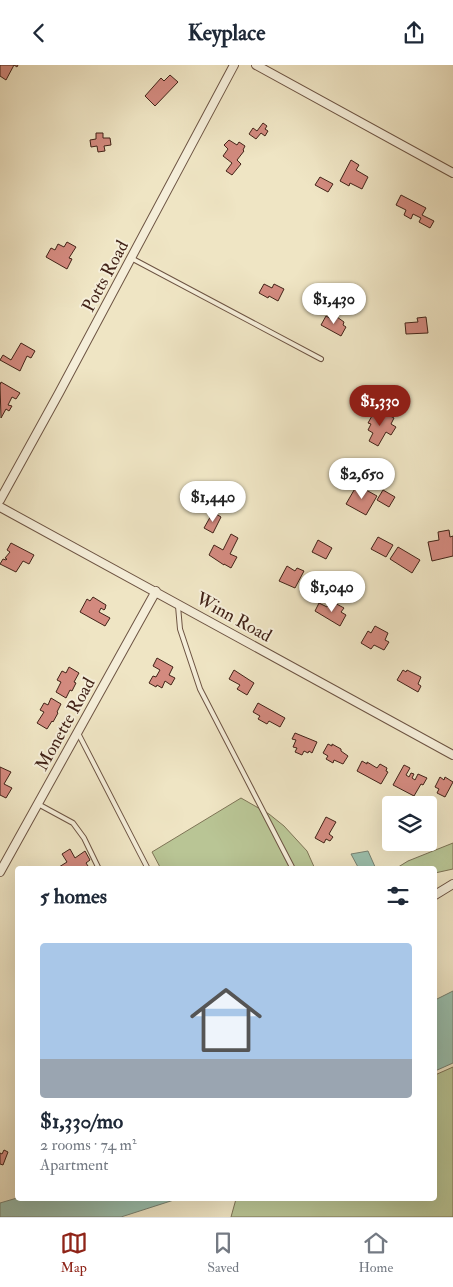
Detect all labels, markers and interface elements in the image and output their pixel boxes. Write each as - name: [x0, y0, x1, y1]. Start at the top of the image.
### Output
- icon: back: [25, 19, 53, 47]
- text: Keyplace: [188, 19, 265, 47]
- icon: share: [400, 19, 428, 47]
- street label: Potts Road: [77, 236, 134, 316]
- pin: $1,430: [293, 283, 375, 325]
- text: $1,430: [313, 289, 355, 309]
- pin: $1,330: [339, 385, 421, 427]
- text: $1,330: [360, 391, 400, 411]
- pin: $2,650: [321, 457, 403, 500]
- text: $2,650: [340, 464, 384, 484]
- pin: $1,440: [172, 481, 254, 523]
- text: $1,440: [191, 487, 235, 507]
- pin: $1,040: [291, 571, 373, 613]
- text: $1,040: [310, 577, 354, 597]
- street label: Winn Road: [191, 587, 276, 648]
- street label: Monette Road: [30, 673, 101, 775]
- map controls: [382, 796, 437, 851]
- button: layers: [382, 796, 437, 851]
- icon: filters: [384, 882, 412, 910]
- text: 5 homes: [40, 883, 107, 910]
- icon: home: [181, 975, 271, 1065]
- text: $1,330/mo: [40, 1108, 123, 1135]
- text: 2 rooms · 74 m²: [40, 1135, 136, 1155]
- text: Apartment: [40, 1155, 108, 1175]
- tab: Map: [60, 1229, 88, 1276]
- tab: Saved: [207, 1229, 239, 1276]
- tab: Home: [359, 1229, 393, 1276]

